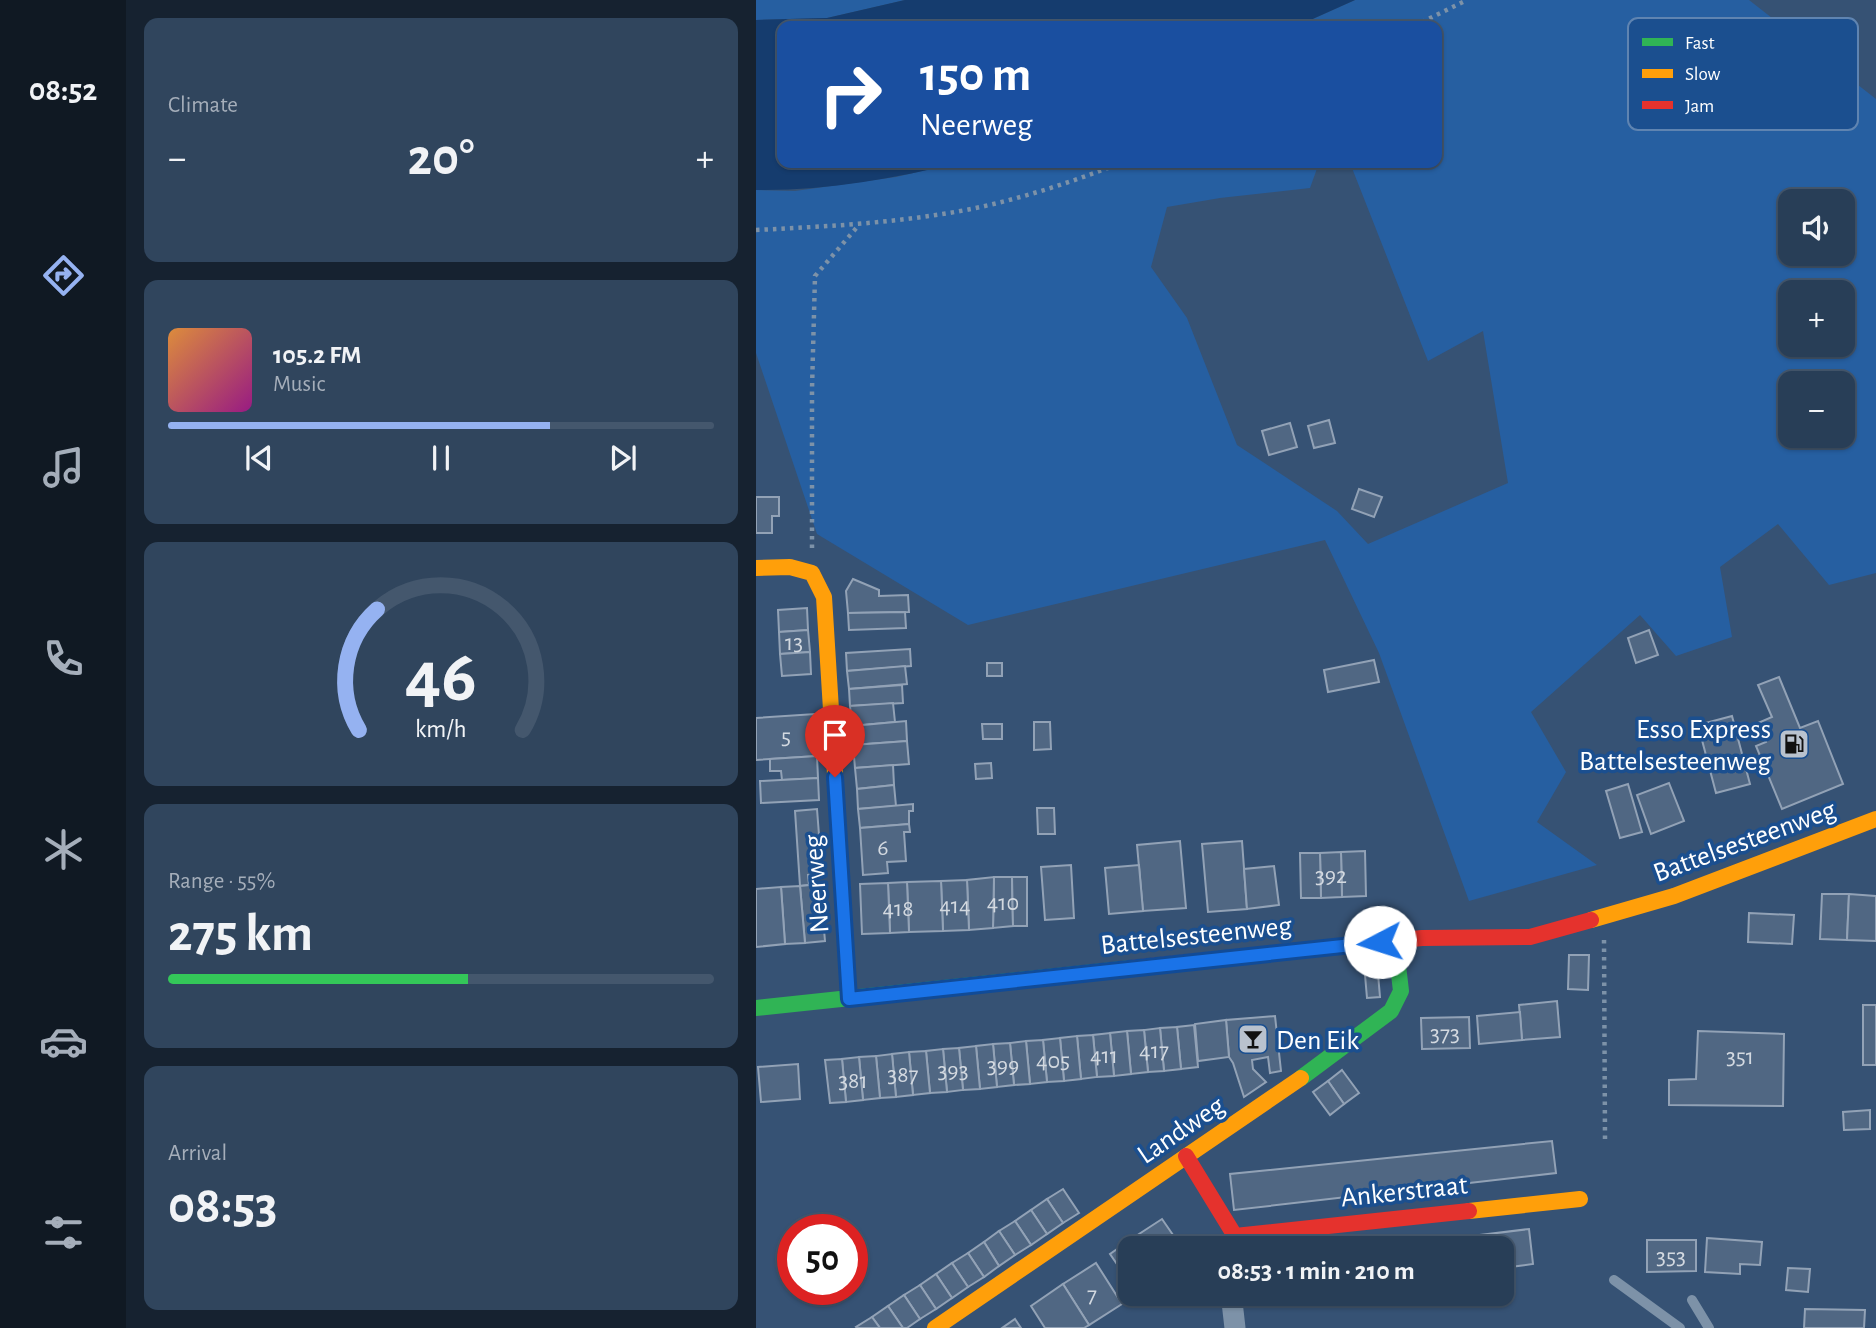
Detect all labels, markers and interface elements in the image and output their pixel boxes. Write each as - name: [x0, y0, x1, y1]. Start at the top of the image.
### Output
- legend: [1628, 18, 1858, 130]
- text: Fast: [1685, 34, 1715, 53]
- icon: right: [805, 49, 896, 140]
- text: 150 m: [920, 51, 1031, 100]
- text: Slow: [1685, 65, 1721, 84]
- text: 08:52: [29, 74, 97, 106]
- text: Climate: [168, 94, 238, 117]
- text: Jam: [1685, 97, 1714, 116]
- text: Neerweg: [920, 109, 1033, 141]
- text: 20°: [408, 132, 474, 184]
- text: −: [168, 140, 186, 178]
- text: +: [696, 140, 714, 178]
- map controls: [1778, 189, 1855, 448]
- button: sound: [1778, 189, 1855, 266]
- icon: directions: [39, 251, 88, 300]
- button: +: [1778, 280, 1855, 357]
- text: 105.2 FM: [273, 342, 362, 368]
- button: −: [1778, 371, 1855, 448]
- text: Music: [273, 373, 325, 396]
- icon: previous: [240, 439, 278, 477]
- icon: pause: [422, 439, 460, 477]
- icon: next: [604, 439, 642, 477]
- icon: music: [39, 443, 88, 492]
- house number: 13: [785, 631, 803, 655]
- icon: phone: [39, 634, 88, 683]
- text: 46: [405, 642, 477, 715]
- pin: [805, 705, 865, 777]
- icon: arrive: [816, 716, 854, 754]
- place label: Esso Express Battelsesteenweg: [1579, 716, 1771, 776]
- text: km/h: [415, 717, 467, 742]
- house number: 5: [781, 725, 791, 749]
- fuel station icon: Esso Express Battelsesteenweg: [1777, 727, 1811, 761]
- street label: Battelsesteenweg: [1650, 796, 1840, 888]
- icon: climate: [39, 825, 88, 874]
- street label: Neerweg: [800, 833, 834, 934]
- house number: 6: [877, 836, 889, 860]
- house number: 392: [1315, 864, 1347, 888]
- text: Range · 55%: [168, 870, 275, 893]
- house number: 410: [987, 891, 1019, 915]
- house number: 414: [939, 894, 971, 918]
- house number: 418: [882, 897, 914, 921]
- position arrow: [1343, 905, 1417, 979]
- text: 275 km: [168, 908, 313, 960]
- street label: Battelsesteenweg: [1099, 912, 1293, 960]
- icon: car: [39, 1017, 88, 1066]
- bar icon: Den Eik: [1236, 1022, 1270, 1056]
- house number: 373: [1430, 1022, 1460, 1046]
- place label: Den Eik: [1276, 1027, 1359, 1055]
- house number: 417: [1139, 1039, 1169, 1063]
- house number: 411: [1090, 1044, 1118, 1068]
- house number: 351: [1726, 1045, 1754, 1069]
- house number: 405: [1036, 1049, 1070, 1073]
- house number: 399: [987, 1054, 1019, 1078]
- house number: 393: [937, 1059, 969, 1083]
- house number: 387: [887, 1063, 919, 1087]
- house number: 381: [838, 1069, 868, 1093]
- street label: Landweg: [1133, 1091, 1230, 1170]
- text: Arrival: [168, 1142, 227, 1165]
- street label: Ankerstraat: [1339, 1171, 1469, 1213]
- text: 08:53: [168, 1180, 278, 1232]
- icon: filters: [39, 1208, 88, 1257]
- speed limit sign: 50: [777, 1214, 868, 1305]
- house number: 353: [1656, 1245, 1686, 1269]
- text: 08:53 · 1 min · 210 m: [1217, 1258, 1415, 1284]
- house number: 7: [1087, 1283, 1097, 1307]

